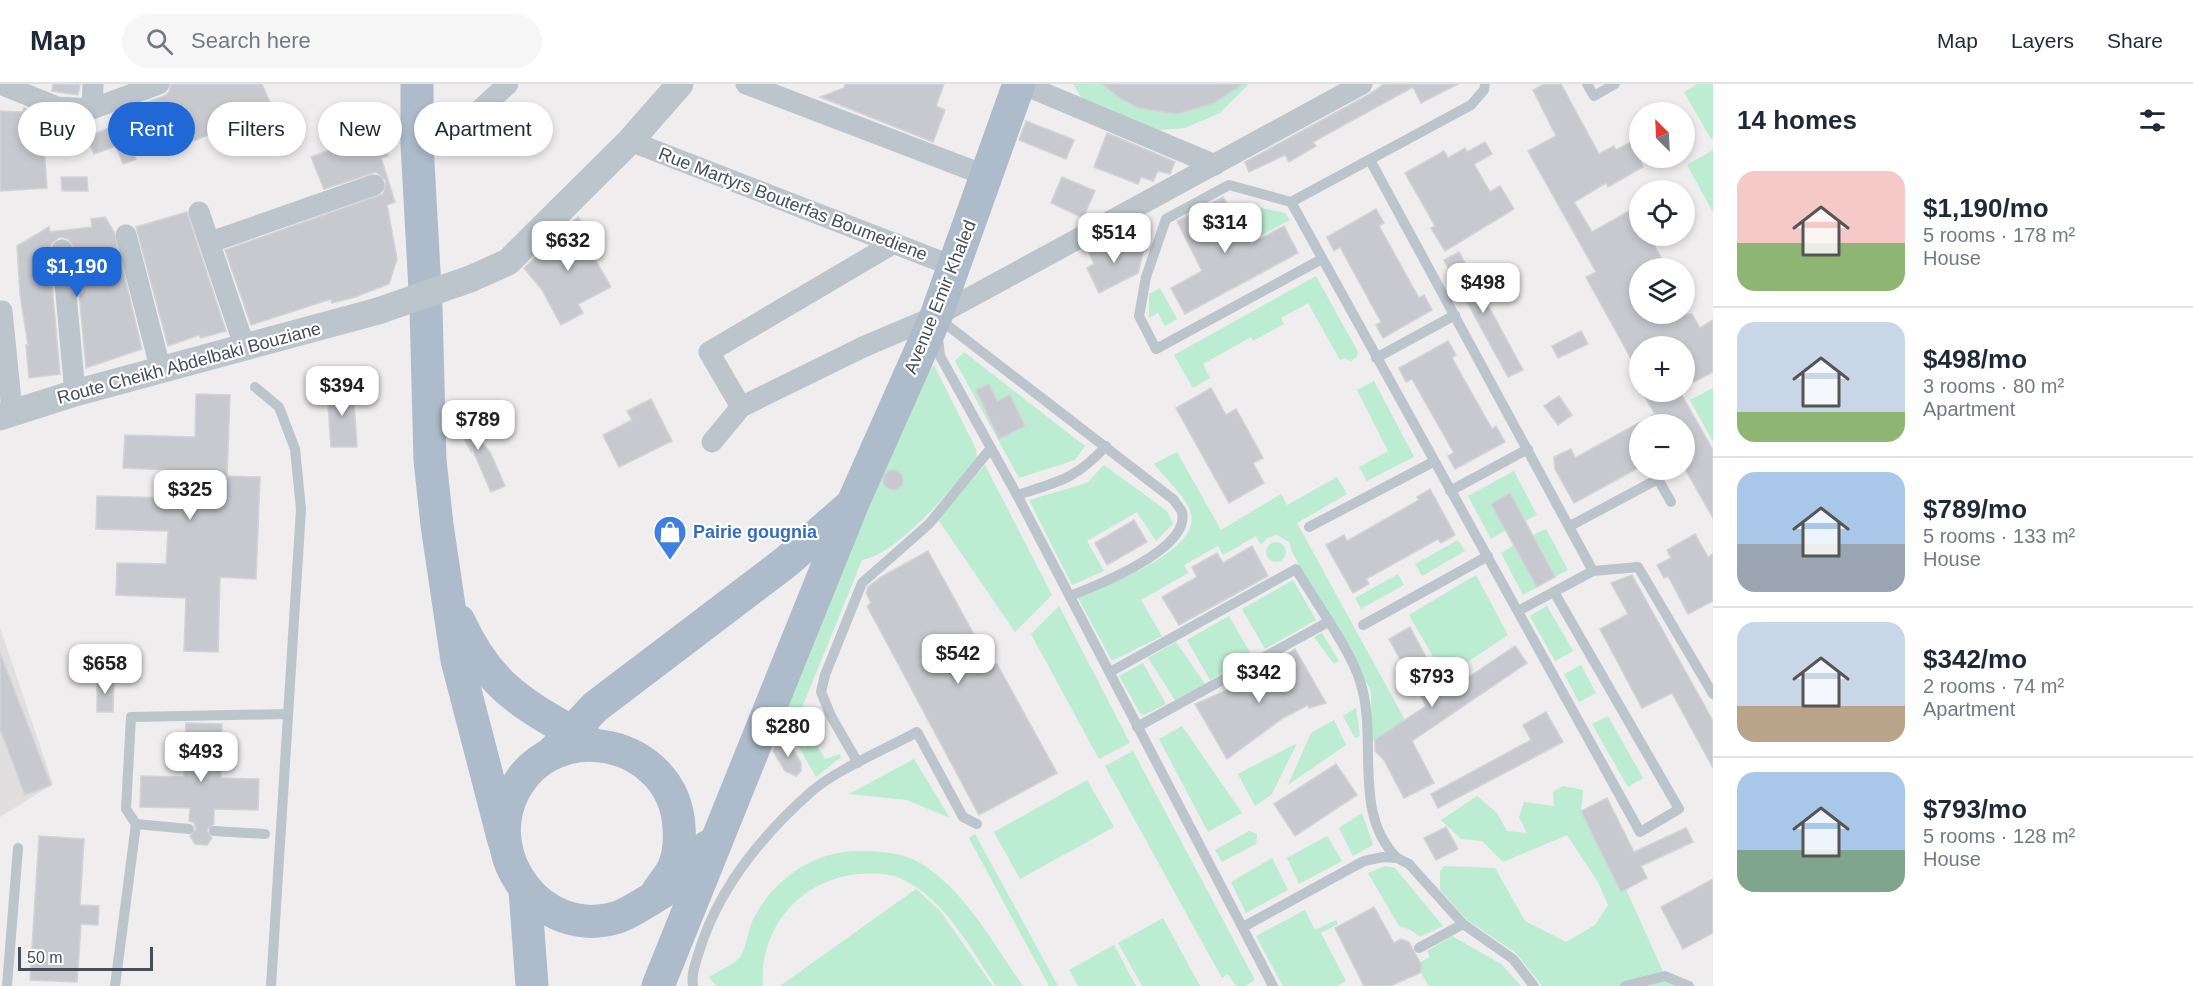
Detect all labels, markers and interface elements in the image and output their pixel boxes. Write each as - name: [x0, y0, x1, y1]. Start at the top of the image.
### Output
- search box: [122, 14, 542, 68]
- text: Map: [30, 25, 86, 56]
- icon: search: [143, 25, 176, 58]
- text: Search here: [191, 28, 311, 53]
- text: Map: [1937, 29, 1978, 52]
- text: Layers: [2011, 29, 2074, 52]
- text: Share: [2107, 29, 2163, 52]
- chip: Buy: [18, 102, 96, 156]
- chip: Rent: [108, 102, 195, 156]
- chip: Filters: [207, 102, 306, 156]
- chip: New: [318, 102, 402, 156]
- chip: Apartment: [414, 102, 553, 156]
- north arrow: [1629, 102, 1695, 168]
- map controls: [1629, 102, 1695, 480]
- icon: filters: [2136, 104, 2169, 137]
- text: 14 homes: [1737, 105, 1857, 135]
- street label: Rue Martyrs Bouterfas Boumediene: [656, 143, 930, 265]
- button: locate: [1629, 180, 1695, 246]
- text: $1,190/mo: [1923, 193, 2049, 223]
- icon: home: [1785, 195, 1857, 267]
- pin: $314: [1189, 203, 1261, 254]
- text: $314: [1203, 211, 1247, 233]
- pin: $514: [1078, 213, 1150, 264]
- street label: Avenue Emir Khaled: [900, 217, 980, 377]
- pin: $632: [532, 221, 604, 272]
- text: $514: [1092, 221, 1136, 243]
- text: 5 rooms · 178 m²: [1923, 224, 2075, 246]
- text: $632: [546, 229, 590, 251]
- pin: $1,190: [28, 247, 126, 298]
- text: House: [1923, 247, 1981, 269]
- text: $1,190: [46, 255, 108, 277]
- button: layers: [1629, 258, 1695, 324]
- pin: $498: [1447, 263, 1519, 314]
- text: $498: [1461, 271, 1505, 293]
- street label: Route Cheikh Abdelbaki Bouziane: [55, 318, 323, 408]
- button: +: [1629, 336, 1695, 402]
- text: $498/mo: [1923, 344, 2027, 374]
- icon: home: [1785, 346, 1857, 418]
- pin: $394: [306, 366, 378, 417]
- text: $394: [320, 374, 364, 396]
- text: 3 rooms · 80 m²: [1923, 375, 2064, 397]
- text: Apartment: [1923, 398, 2015, 420]
- pin: $789: [442, 400, 514, 451]
- text: $789: [456, 408, 500, 430]
- button: −: [1629, 414, 1695, 480]
- pin: $325: [154, 470, 226, 521]
- text: $325: [168, 478, 212, 500]
- text: $789/mo: [1923, 494, 2027, 524]
- icon: home: [1785, 496, 1857, 568]
- shop icon: Pairie gougnia: [652, 514, 688, 561]
- place label: Pairie gougnia: [693, 522, 818, 542]
- text: 5 rooms · 133 m²: [1923, 525, 2075, 547]
- text: House: [1923, 548, 1981, 570]
- pin: $542: [922, 634, 994, 685]
- text: $542: [936, 642, 980, 664]
- pin: $658: [69, 644, 141, 695]
- text: $342/mo: [1923, 644, 2027, 674]
- icon: home: [1785, 646, 1857, 718]
- text: $658: [83, 652, 127, 674]
- pin: $342: [1223, 653, 1295, 704]
- pin: $793: [1396, 657, 1468, 708]
- text: $342: [1237, 661, 1281, 683]
- text: $793: [1410, 665, 1454, 687]
- text: 2 rooms · 74 m²: [1923, 675, 2064, 697]
- text: Apartment: [1923, 698, 2015, 720]
- pin: $280: [752, 707, 824, 758]
- text: $280: [766, 715, 810, 737]
- pin: $493: [165, 732, 237, 783]
- text: $493: [179, 740, 223, 762]
- text: $793/mo: [1923, 794, 2027, 824]
- icon: home: [1785, 796, 1857, 868]
- text: 5 rooms · 128 m²: [1923, 825, 2075, 847]
- text: House: [1923, 848, 1981, 870]
- scale bar: [18, 944, 153, 972]
- text: 50 m: [27, 949, 63, 966]

